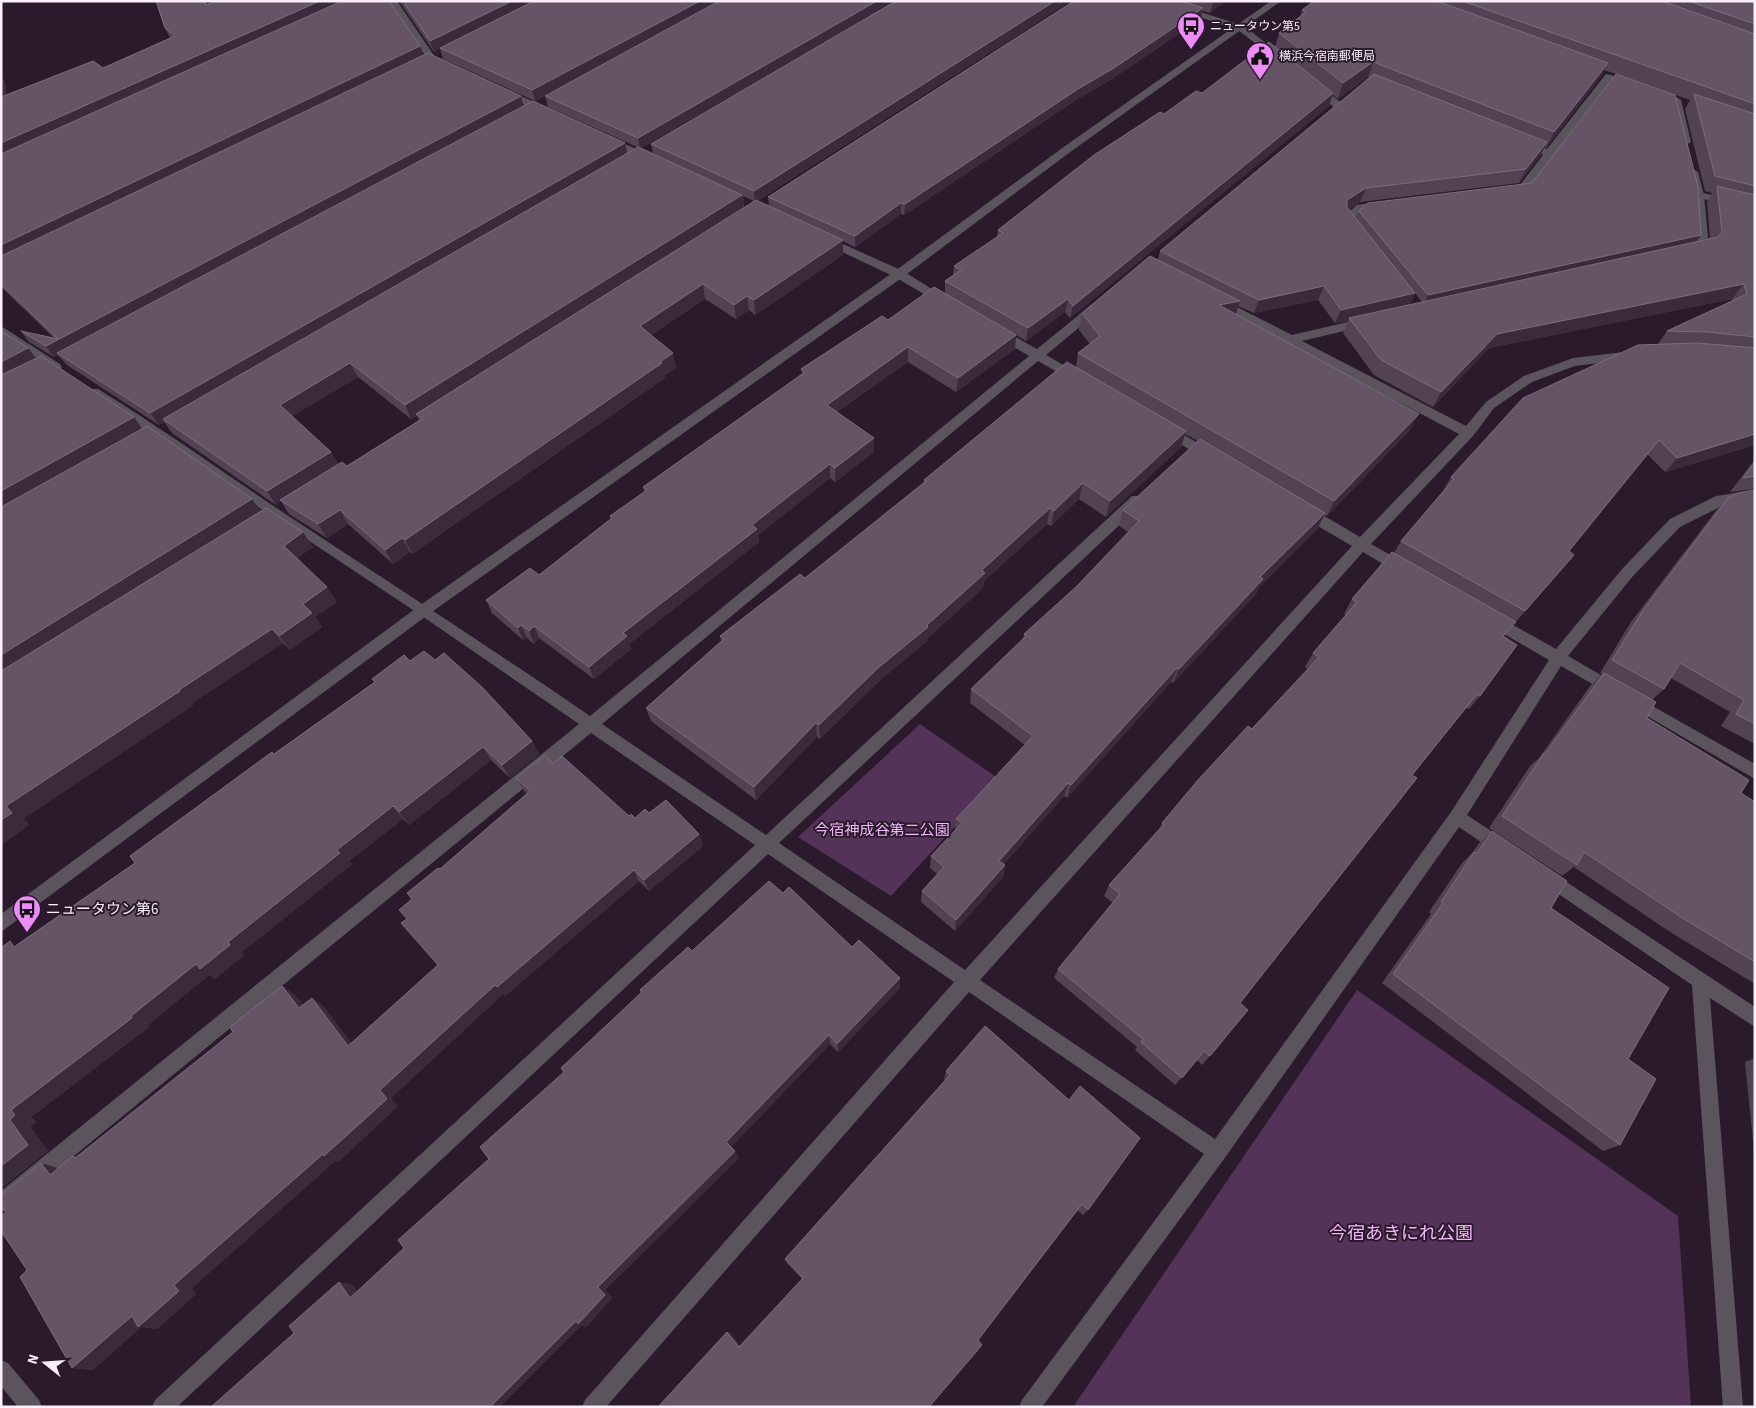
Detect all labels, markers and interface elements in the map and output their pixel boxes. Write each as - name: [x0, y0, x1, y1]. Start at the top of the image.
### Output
- bus stop icon: ニュータウン第5: [1176, 11, 1206, 50]
- place label: ニュータウン第5: [1210, 18, 1300, 35]
- public building icon: 横浜今宿南郵便局: [1245, 41, 1275, 80]
- place label: 横浜今宿南郵便局: [1279, 48, 1375, 65]
- park label: 今宿神成谷第二公園: [814, 820, 950, 841]
- bus stop icon: ニュータウン第6: [12, 894, 42, 933]
- place label: ニュータウン第6: [46, 899, 158, 920]
- park label: 今宿あきにれ公園: [1329, 1221, 1473, 1246]
- north arrow: [20, 1338, 70, 1388]
- text: N: [23, 1352, 44, 1367]

